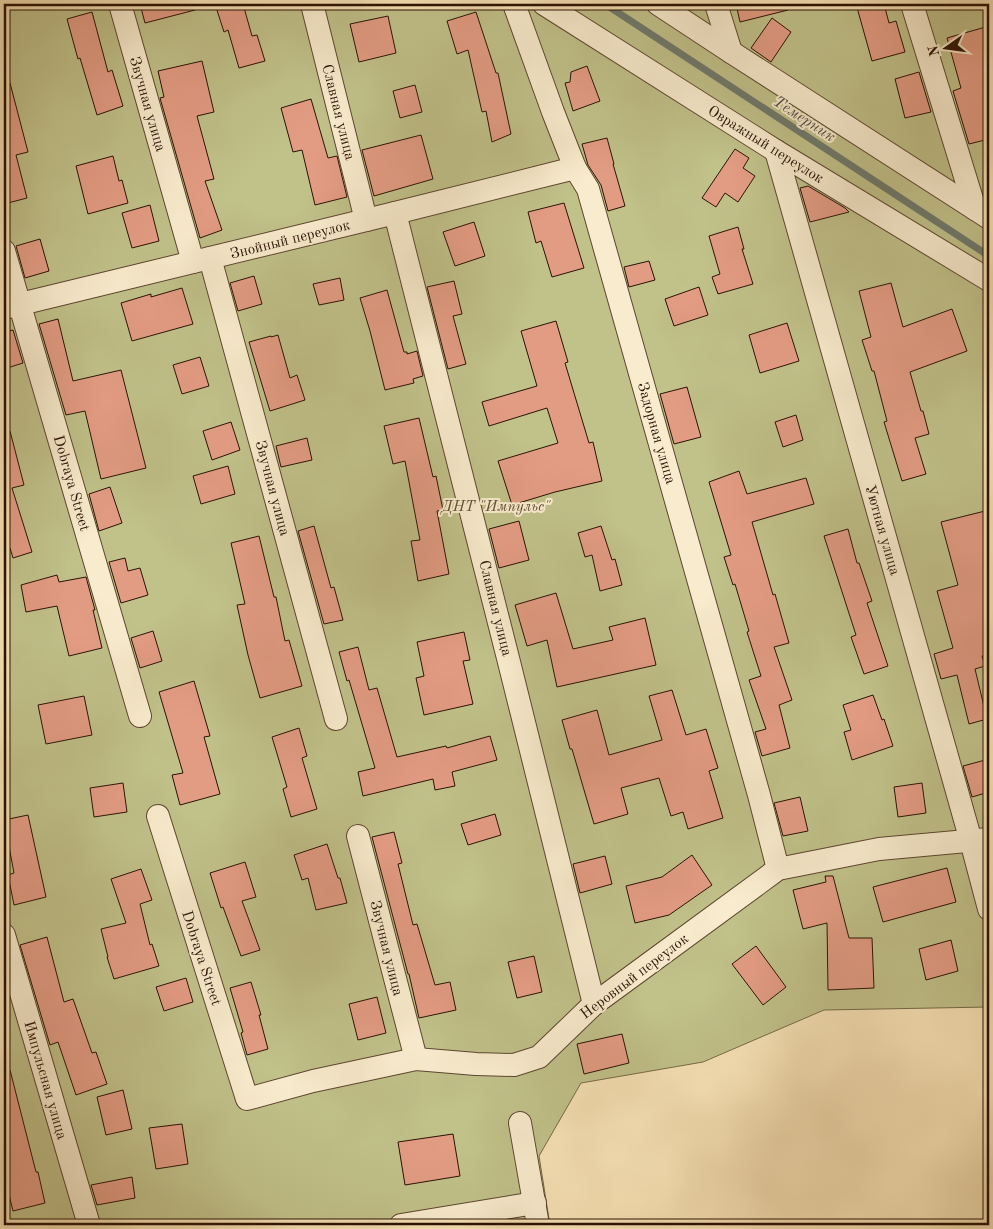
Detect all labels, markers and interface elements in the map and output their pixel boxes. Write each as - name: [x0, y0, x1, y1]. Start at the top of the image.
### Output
- north arrow: [920, 22, 970, 72]
- text: N: [926, 44, 942, 58]
- street label: Звучная улица: [126, 55, 167, 154]
- street label: Славная улица: [318, 63, 357, 162]
- water label: Темерник: [770, 94, 838, 146]
- street label: Овражный переулок: [705, 104, 826, 187]
- street label: Знойный переулок: [229, 218, 352, 263]
- street label: Задорная улица: [634, 381, 677, 487]
- street label: Dobraya Street: [50, 434, 91, 533]
- street label: Звучная улица: [252, 439, 292, 538]
- street label: Уютная улица: [861, 483, 902, 578]
- park label: ДНТ "Импульс": [440, 500, 551, 515]
- street label: Славная улица: [475, 559, 514, 658]
- street label: Звучная улица: [366, 899, 405, 998]
- street label: Dobraya Street: [178, 909, 223, 1008]
- street label: Неровный переулок: [578, 932, 692, 1023]
- street label: Импульсная улица: [20, 1019, 69, 1142]

